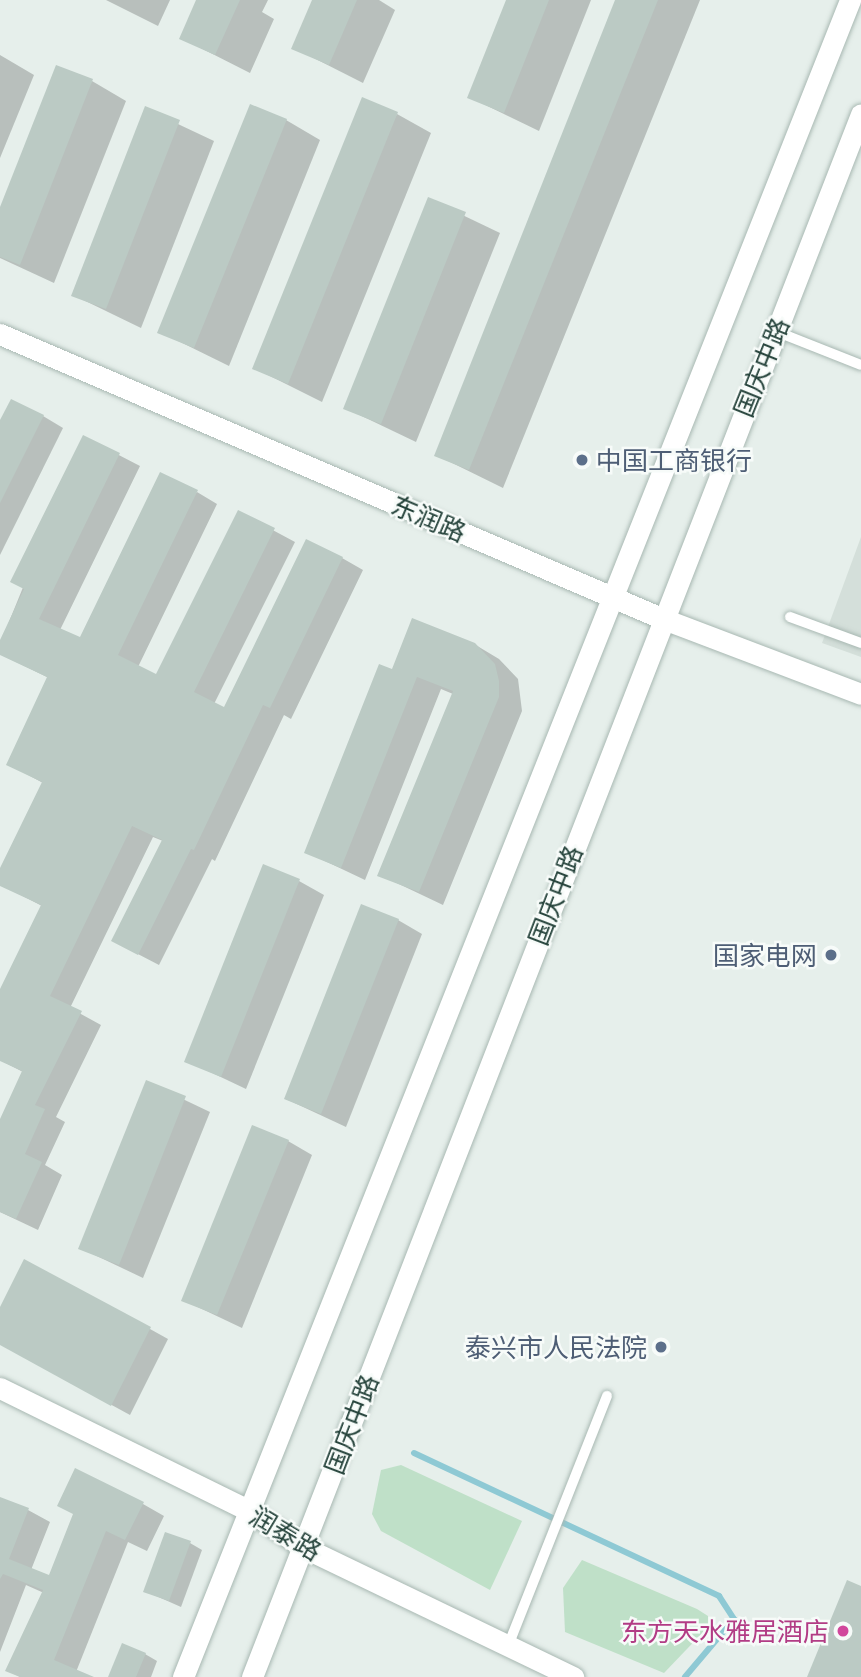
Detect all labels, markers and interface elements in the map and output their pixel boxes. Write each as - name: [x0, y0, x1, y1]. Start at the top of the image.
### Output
- street label: 国庆中路: [727, 313, 795, 421]
- place label: 中国工商银行: [596, 444, 752, 476]
- marker: 中国工商银行: [574, 452, 590, 468]
- street label: 东润路: [387, 488, 471, 548]
- street label: 国庆中路: [522, 841, 588, 949]
- place label: 国家电网: [713, 939, 817, 971]
- marker: 国家电网: [823, 947, 839, 963]
- place label: 泰兴市人民法院: [465, 1331, 647, 1363]
- marker: 泰兴市人民法院: [653, 1339, 669, 1355]
- street label: 国庆中路: [318, 1370, 384, 1478]
- street label: 润泰路: [245, 1500, 327, 1566]
- place label: 东方天水雅居酒店: [621, 1615, 829, 1647]
- marker: 东方天水雅居酒店: [835, 1623, 851, 1639]

